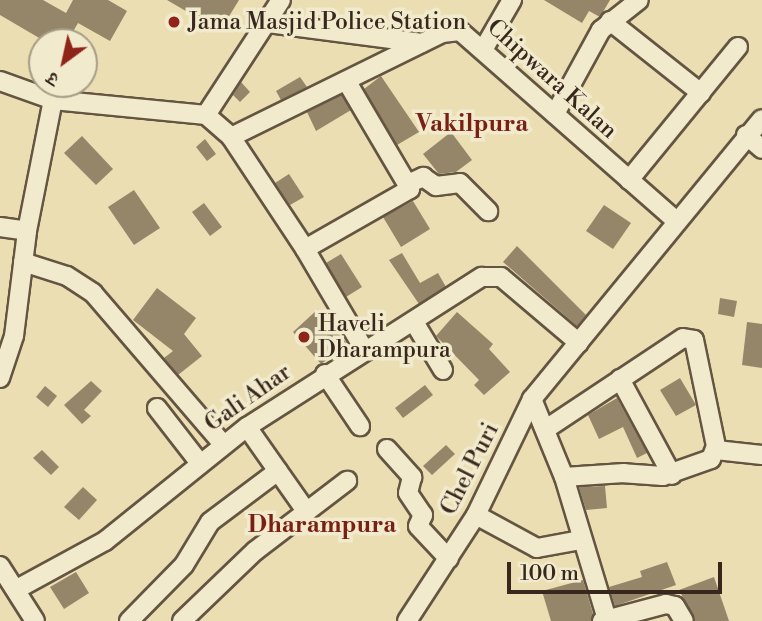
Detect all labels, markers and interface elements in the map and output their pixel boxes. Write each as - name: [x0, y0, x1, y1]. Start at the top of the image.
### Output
- place label: Jama Masjid Police Station: [188, 8, 466, 36]
- street label: Chipwara Kalan: [481, 13, 623, 145]
- marker: Jama Masjid Police Station: [166, 14, 182, 30]
- north arrow: [28, 28, 98, 98]
- text: उ: [42, 66, 63, 92]
- district label: Vakilpura: [416, 111, 528, 139]
- place label: Haveli Dharampura: [318, 310, 451, 364]
- marker: Haveli Dharampura: [296, 329, 312, 345]
- street label: Gali Ahar: [200, 358, 296, 438]
- street label: Chel Puri: [435, 418, 505, 520]
- district label: Dharampura: [248, 512, 396, 540]
- scale bar: [510, 548, 725, 592]
- text: 100 m: [520, 561, 579, 587]

